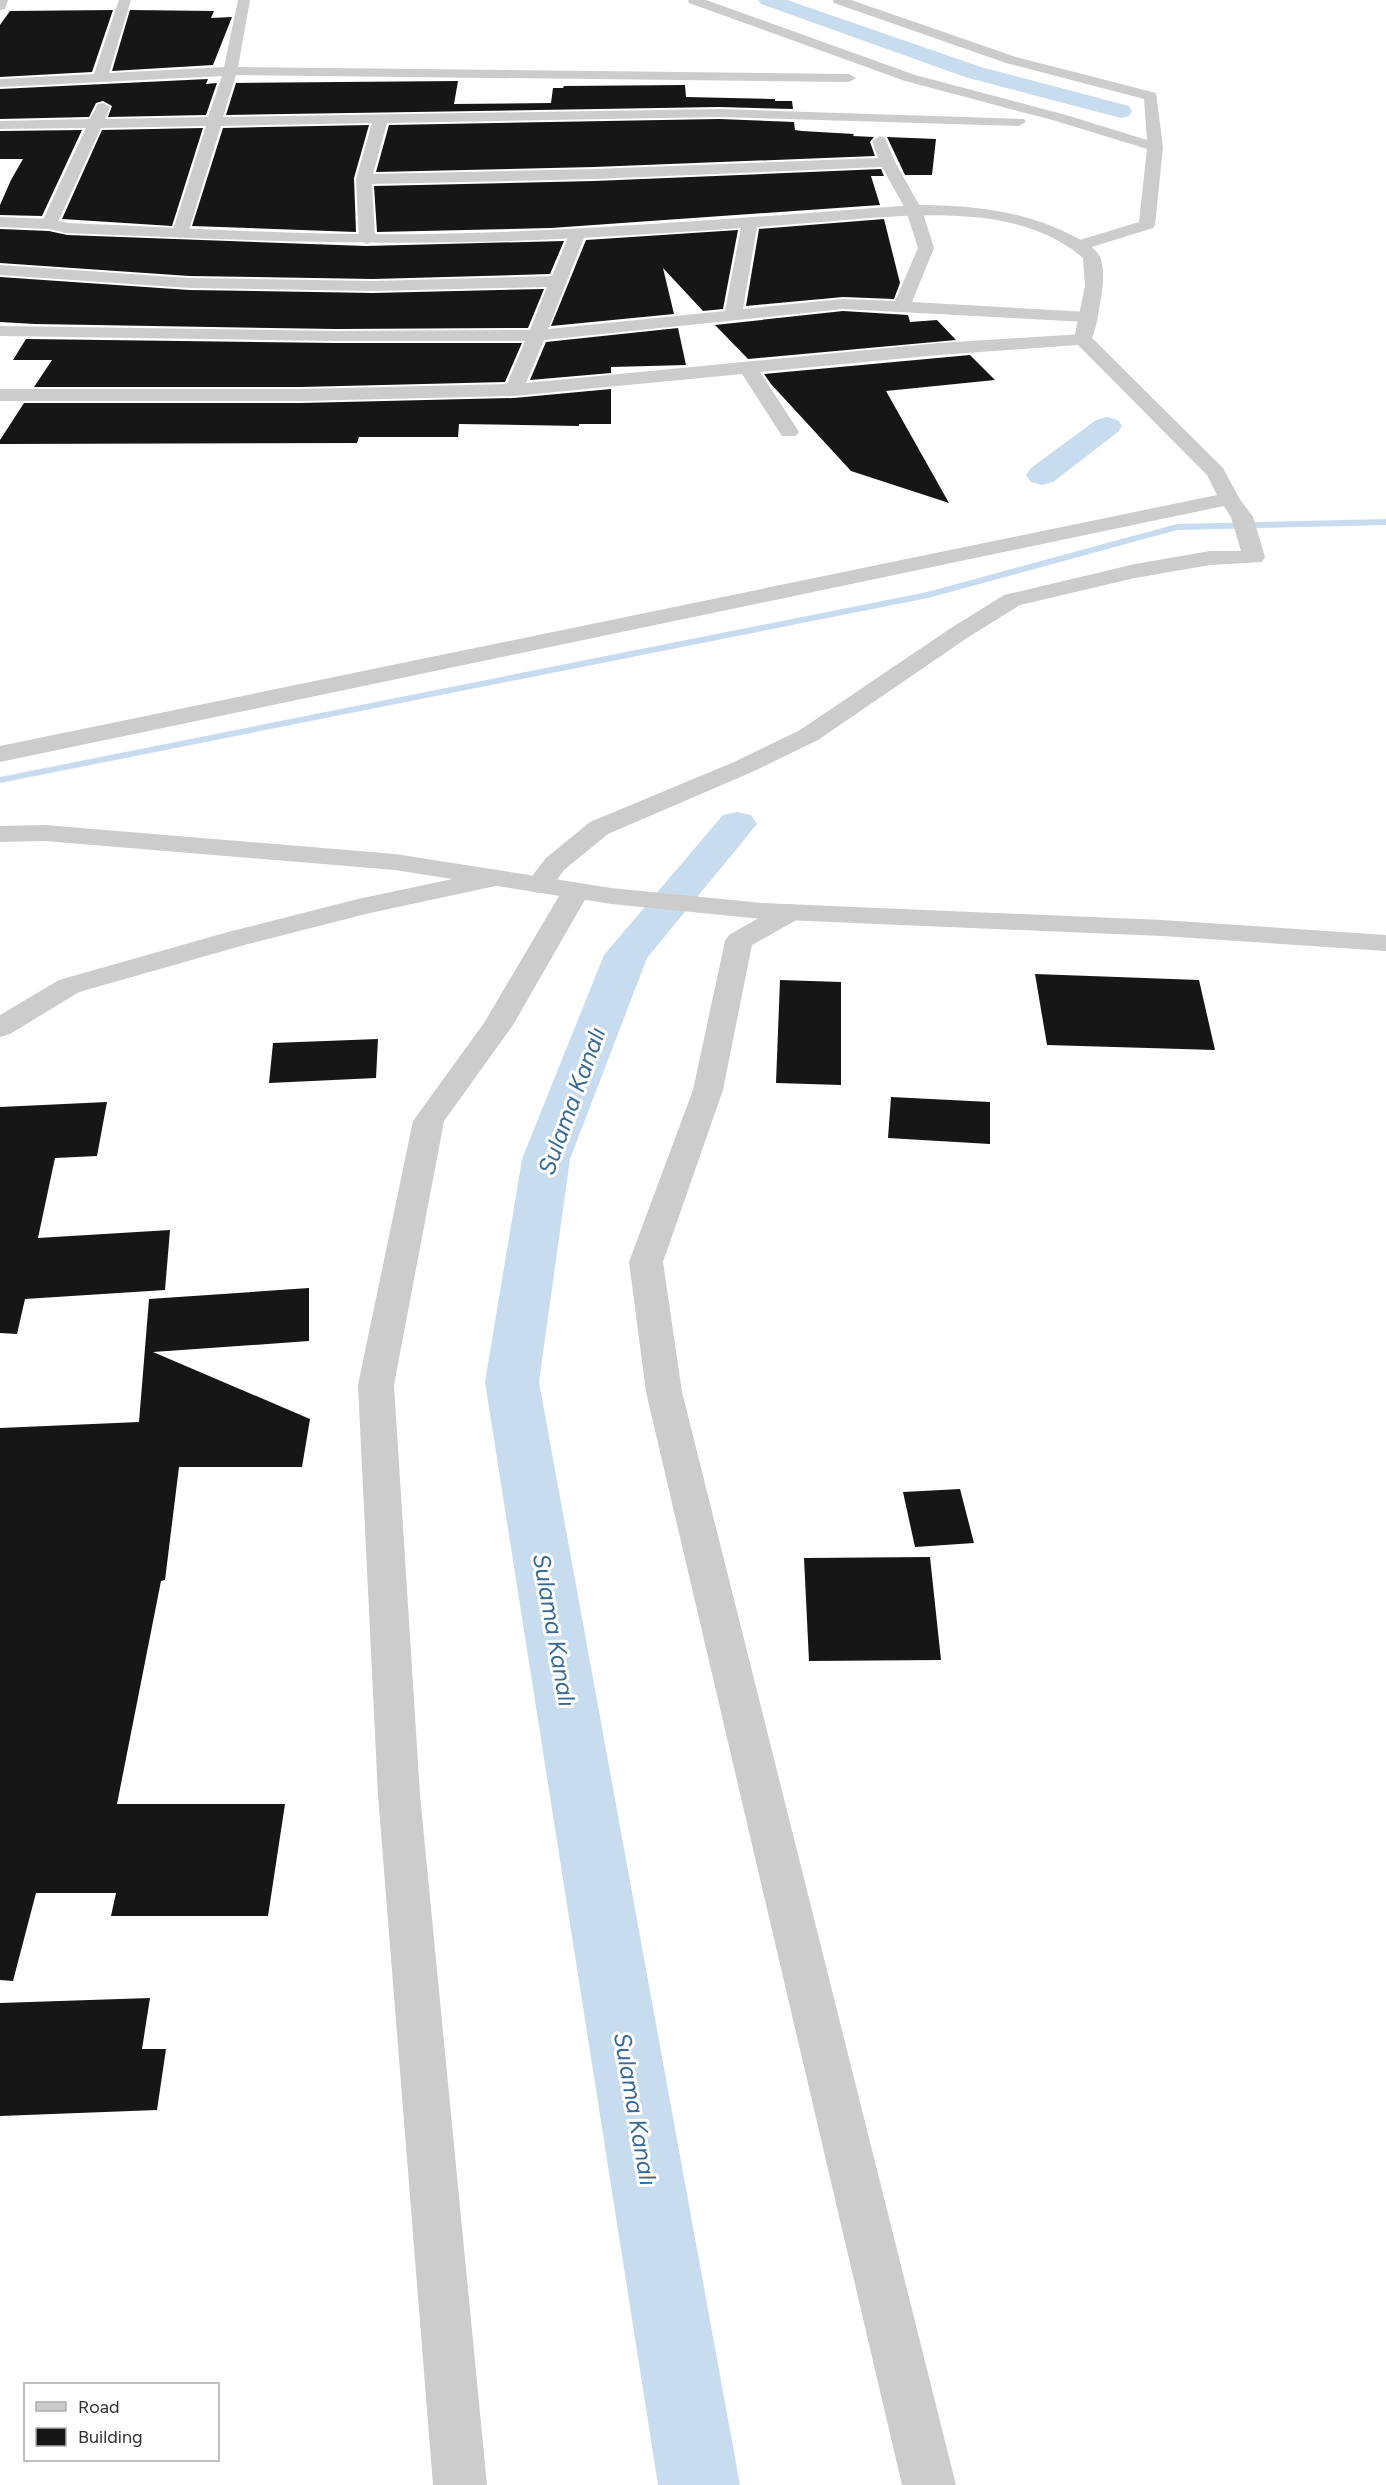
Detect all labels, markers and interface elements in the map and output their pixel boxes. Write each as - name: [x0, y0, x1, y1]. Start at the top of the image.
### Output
- water label: Sulama Kanalı: [531, 1023, 612, 1179]
- water label: Sulama Kanalı: [527, 1551, 582, 1709]
- water label: Sulama Kanalı: [608, 2030, 663, 2188]
- legend: [24, 2383, 219, 2461]
- text: Road: [78, 2396, 119, 2418]
- text: Building: [78, 2426, 143, 2448]

